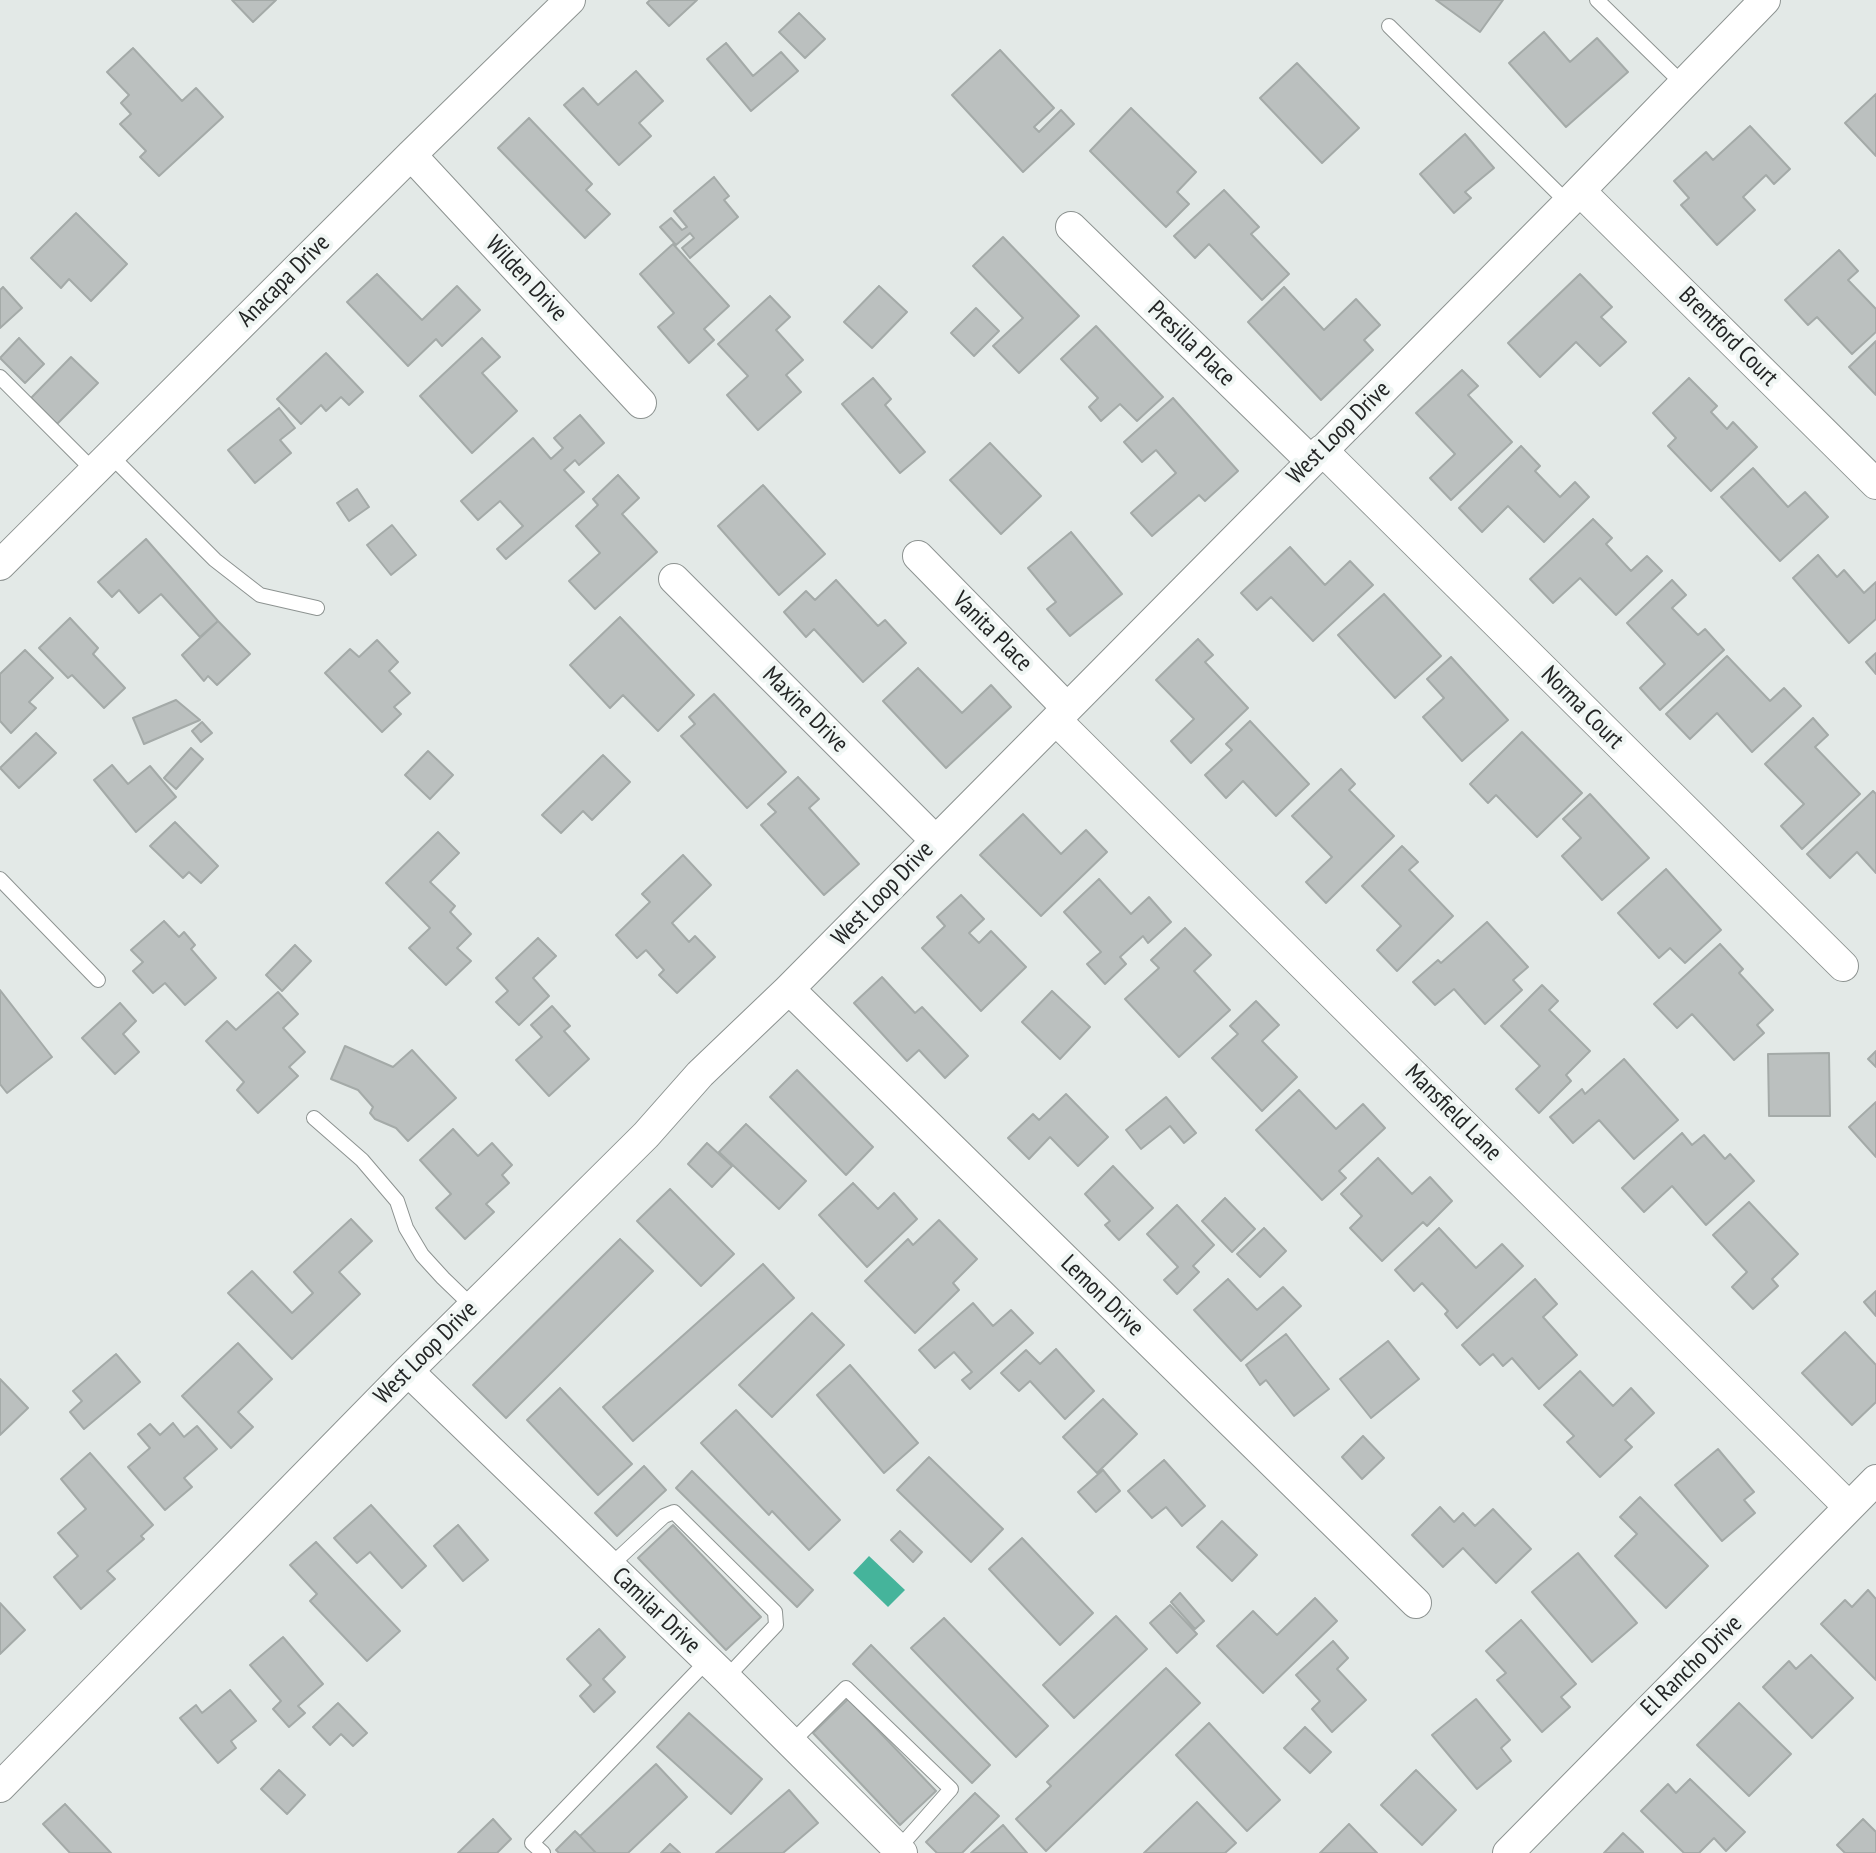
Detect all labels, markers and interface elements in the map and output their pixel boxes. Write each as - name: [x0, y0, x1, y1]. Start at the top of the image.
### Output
- street label: Anacapa Drive: [232, 229, 336, 333]
- street label: Wilden Drive: [479, 230, 573, 328]
- street label: Brentford Court: [1672, 281, 1784, 393]
- street label: Presilla Place: [1141, 295, 1241, 393]
- street label: West Loop Drive: [1282, 376, 1396, 490]
- street label: Vanita Place: [946, 586, 1038, 678]
- street label: Maxine Drive: [756, 661, 854, 759]
- street label: Norma Court: [1535, 661, 1629, 755]
- street label: West Loop Drive: [826, 836, 940, 952]
- street label: Mansfield Lane: [1399, 1059, 1507, 1167]
- street label: Lemon Drive: [1055, 1250, 1149, 1342]
- street label: West Loop Drive: [369, 1296, 483, 1410]
- street label: Camilar Drive: [606, 1562, 706, 1660]
- street label: El Rancho Drive: [1636, 1610, 1748, 1722]

